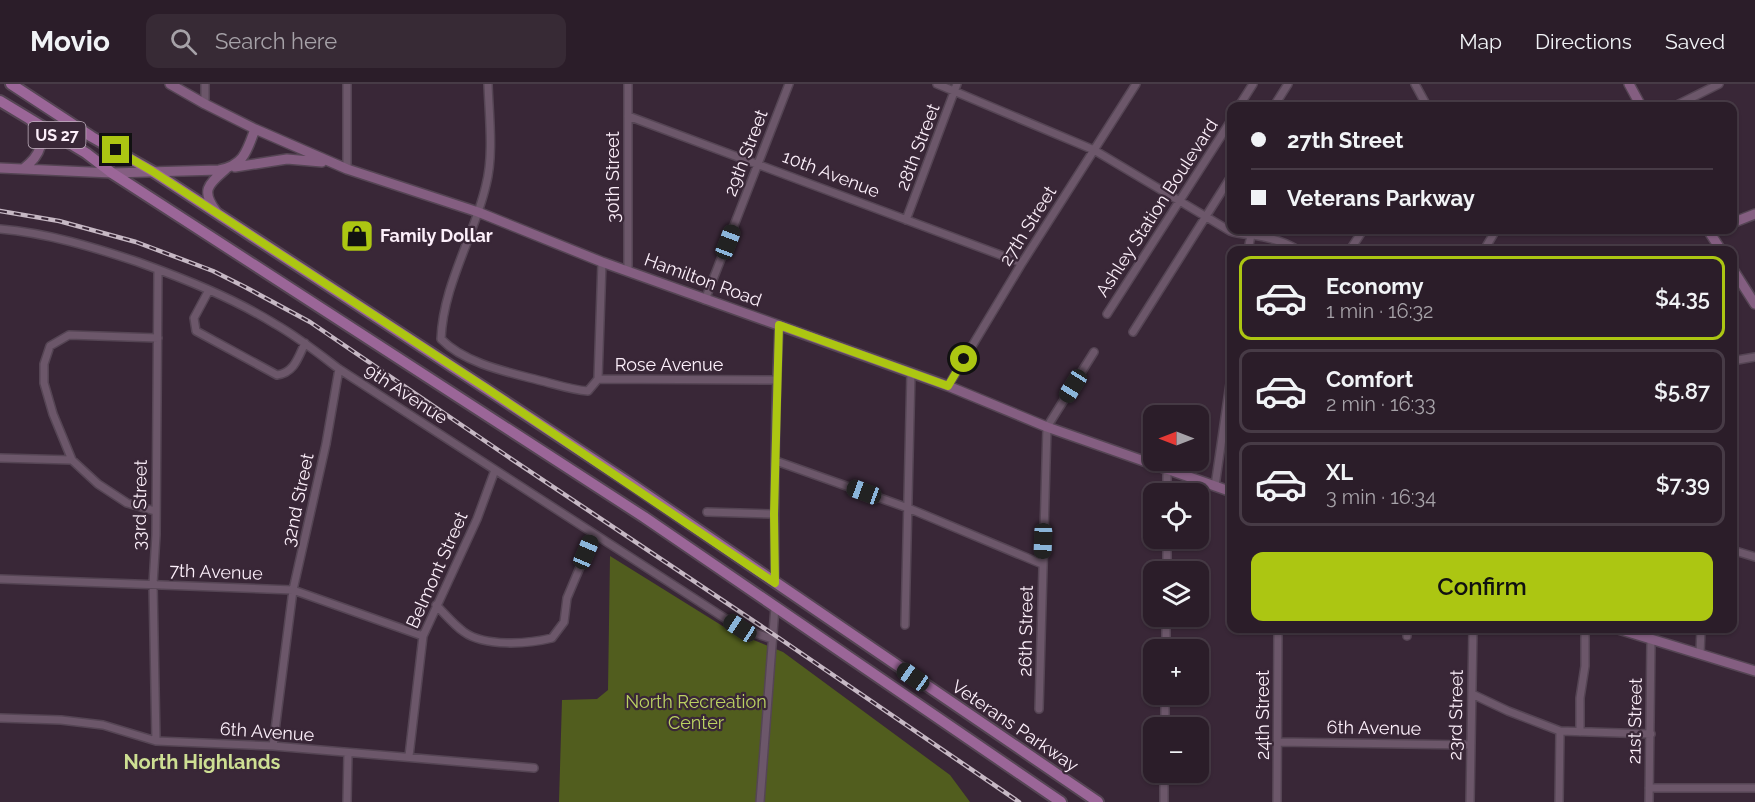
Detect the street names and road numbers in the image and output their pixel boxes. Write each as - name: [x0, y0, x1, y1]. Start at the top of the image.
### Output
- street label: 28th Street: [891, 101, 944, 193]
- street label: 29th Street: [719, 107, 772, 199]
- street label: Ashley Station Boulevard: [1091, 115, 1222, 300]
- road number: US 27: [28, 122, 86, 148]
- street label: 30th Street: [602, 131, 623, 223]
- street label: 10th Avenue: [780, 145, 883, 202]
- street label: 27th Street: [995, 182, 1060, 269]
- street label: Hamilton Road: [642, 249, 765, 310]
- street label: Rose Avenue: [615, 354, 724, 375]
- street label: 9th Avenue: [361, 359, 452, 428]
- street label: 32nd Street: [277, 451, 318, 549]
- street label: 33rd Street: [128, 459, 151, 551]
- street label: Belmont Street: [401, 508, 472, 631]
- street label: 7th Avenue: [169, 559, 263, 584]
- street label: 26th Street: [1014, 585, 1037, 677]
- street label: 23rd Street: [1444, 669, 1467, 761]
- street label: 24th Street: [1252, 670, 1273, 760]
- street label: Veterans Parkway: [948, 675, 1083, 776]
- street label: 21st Street: [1623, 678, 1646, 764]
- street label: 6th Avenue: [1327, 716, 1422, 739]
- street label: 6th Avenue: [219, 718, 315, 745]

